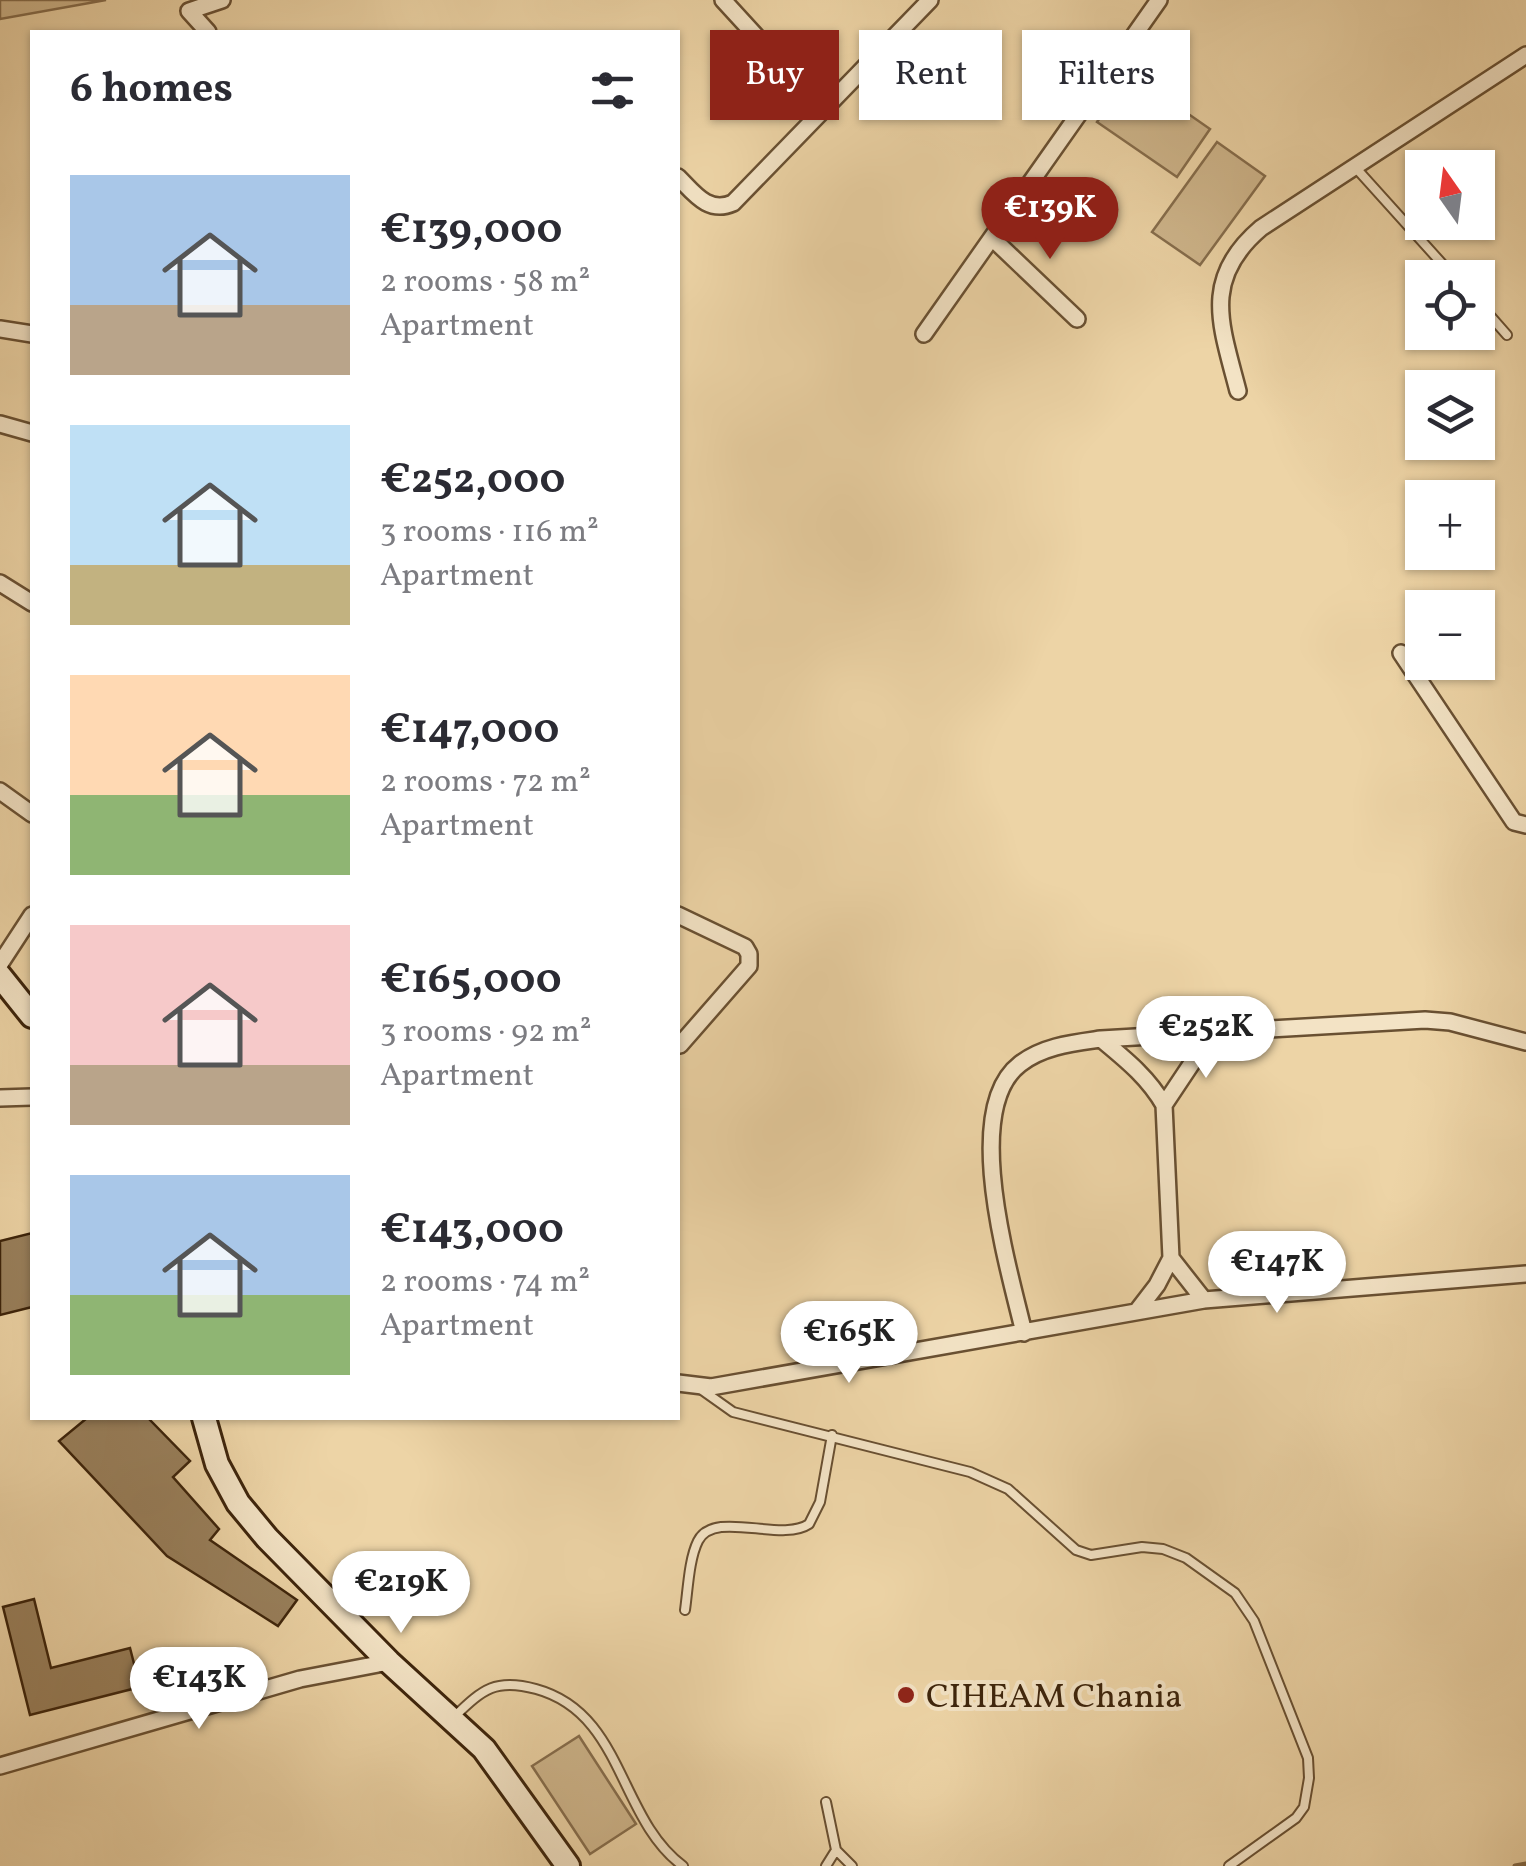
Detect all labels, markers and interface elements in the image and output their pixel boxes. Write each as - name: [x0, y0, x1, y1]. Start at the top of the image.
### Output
- chip: Buy: [710, 30, 839, 120]
- chip: Rent: [859, 30, 1002, 120]
- chip: Filters: [1022, 30, 1190, 120]
- text: 6 homes: [70, 61, 233, 120]
- icon: filters: [585, 63, 640, 118]
- north arrow: [1405, 150, 1495, 240]
- map controls: [1405, 150, 1495, 680]
- pin: €139K: [980, 177, 1120, 262]
- text: €139K: [1003, 187, 1097, 231]
- text: €139,000: [380, 202, 562, 261]
- icon: home: [150, 215, 270, 335]
- button: locate: [1405, 260, 1495, 350]
- text: 2 rooms · 58 m²: [380, 261, 590, 305]
- text: Apartment: [380, 305, 534, 349]
- button: layers: [1405, 370, 1495, 460]
- text: €252,000: [380, 452, 565, 511]
- icon: home: [150, 465, 270, 585]
- button: +: [1405, 480, 1495, 570]
- text: 3 rooms · 116 m²: [380, 511, 599, 555]
- text: Apartment: [380, 555, 534, 599]
- button: −: [1405, 590, 1495, 680]
- text: €147,000: [380, 702, 559, 761]
- icon: home: [150, 715, 270, 835]
- text: 2 rooms · 72 m²: [380, 761, 591, 805]
- text: Apartment: [380, 805, 534, 849]
- text: €165,000: [380, 952, 562, 1011]
- icon: home: [150, 965, 270, 1085]
- pin: €252K: [1136, 996, 1276, 1081]
- text: €252K: [1158, 1006, 1254, 1050]
- text: 3 rooms · 92 m²: [380, 1011, 592, 1055]
- text: Apartment: [380, 1055, 534, 1099]
- text: €143,000: [380, 1202, 564, 1261]
- icon: home: [150, 1215, 270, 1335]
- pin: €147K: [1207, 1231, 1347, 1316]
- text: €147K: [1230, 1241, 1324, 1285]
- text: 2 rooms · 74 m²: [380, 1261, 590, 1305]
- pin: €165K: [779, 1301, 919, 1386]
- text: Apartment: [380, 1305, 534, 1349]
- text: €165K: [803, 1311, 895, 1355]
- pin: €219K: [331, 1551, 471, 1636]
- text: €219K: [354, 1561, 448, 1605]
- pin: €143K: [129, 1647, 269, 1732]
- text: €143K: [152, 1657, 246, 1701]
- place label: CIHEAM Chania: [926, 1674, 1183, 1722]
- marker: CIHEAM Chania: [895, 1684, 917, 1706]

